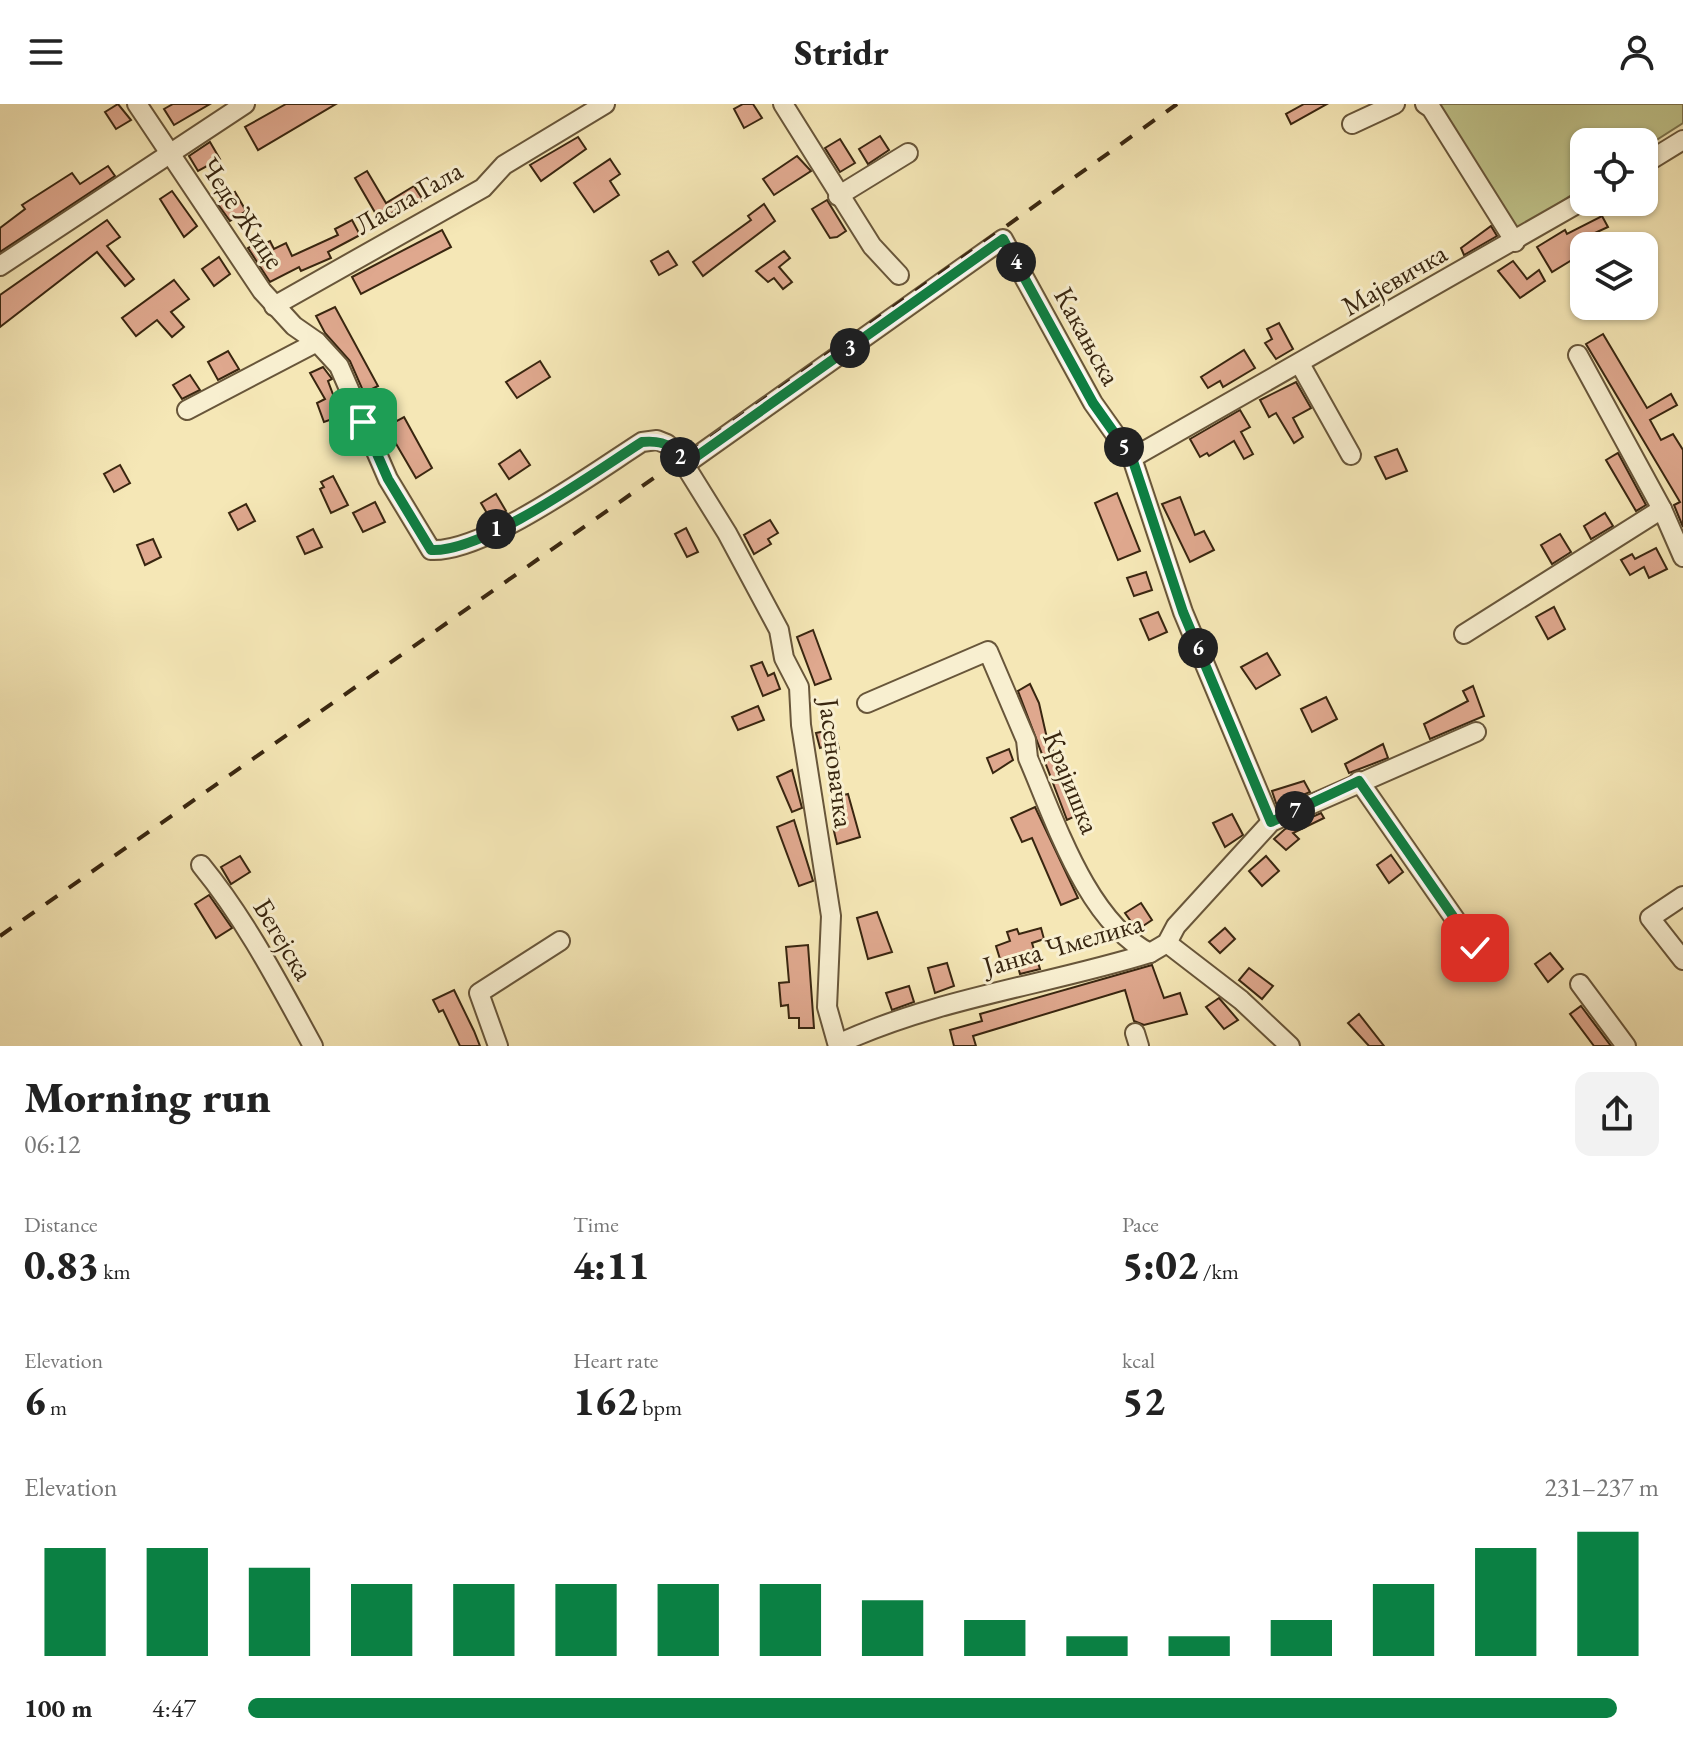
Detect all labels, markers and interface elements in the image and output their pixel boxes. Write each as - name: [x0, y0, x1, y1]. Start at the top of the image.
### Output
- text: Stridr: [794, 29, 889, 76]
- icon: menu: [24, 30, 68, 74]
- icon: person: [1615, 30, 1659, 74]
- map controls: [1570, 128, 1658, 320]
- button: locate: [1570, 128, 1658, 216]
- street label: Чеде Жице: [193, 150, 293, 276]
- street label: Ласла Гала: [347, 151, 469, 242]
- button: layers: [1570, 232, 1658, 320]
- street label: Мајевичка: [1335, 234, 1454, 324]
- pin: 4: [996, 242, 1036, 282]
- text: 4: [1010, 247, 1022, 276]
- street label: Какањска: [1046, 280, 1130, 392]
- pin: 3: [830, 328, 870, 368]
- text: 3: [844, 333, 856, 362]
- pin: [329, 388, 397, 456]
- icon: arrive: [341, 400, 385, 444]
- pin: 5: [1104, 427, 1144, 467]
- text: 5: [1118, 432, 1130, 461]
- pin: 2: [660, 437, 700, 477]
- text: 2: [674, 442, 686, 471]
- pin: 1: [476, 509, 516, 549]
- text: 1: [490, 514, 502, 543]
- pin: 6: [1178, 628, 1218, 668]
- text: 6: [1192, 633, 1204, 662]
- street label: Јасеновачка: [811, 694, 863, 831]
- street label: Крајишка: [1035, 725, 1109, 840]
- pin: 7: [1275, 791, 1315, 831]
- text: 7: [1289, 796, 1301, 825]
- street label: Бегејска: [245, 891, 323, 987]
- street label: Јанка Чмелика: [977, 904, 1148, 985]
- pin: [1441, 914, 1509, 982]
- icon: check: [1453, 926, 1497, 970]
- text: Morning run: [24, 1068, 271, 1125]
- button: share: [1575, 1072, 1659, 1156]
- text: 06:12: [24, 1127, 80, 1161]
- text: Distance: [24, 1210, 97, 1239]
- text: Time: [573, 1210, 619, 1239]
- text: Pace: [1122, 1210, 1159, 1239]
- text: 0.83: [24, 1239, 99, 1291]
- text: 4:11: [573, 1239, 649, 1291]
- text: 5:02: [1122, 1239, 1198, 1291]
- text: km: [99, 1257, 131, 1286]
- text: /km: [1198, 1257, 1239, 1286]
- text: Elevation: [24, 1346, 103, 1375]
- text: Heart rate: [573, 1346, 658, 1375]
- text: kcal: [1122, 1346, 1155, 1375]
- text: 6: [24, 1375, 46, 1427]
- text: 162: [573, 1375, 638, 1427]
- text: 52: [1122, 1375, 1165, 1427]
- text: m: [46, 1393, 67, 1422]
- text: bpm: [638, 1393, 682, 1422]
- text: Elevation: [24, 1470, 118, 1504]
- text: 231–237 m: [1544, 1470, 1659, 1504]
- text: 100 m: [24, 1691, 92, 1725]
- text: 4:47: [152, 1691, 196, 1725]

